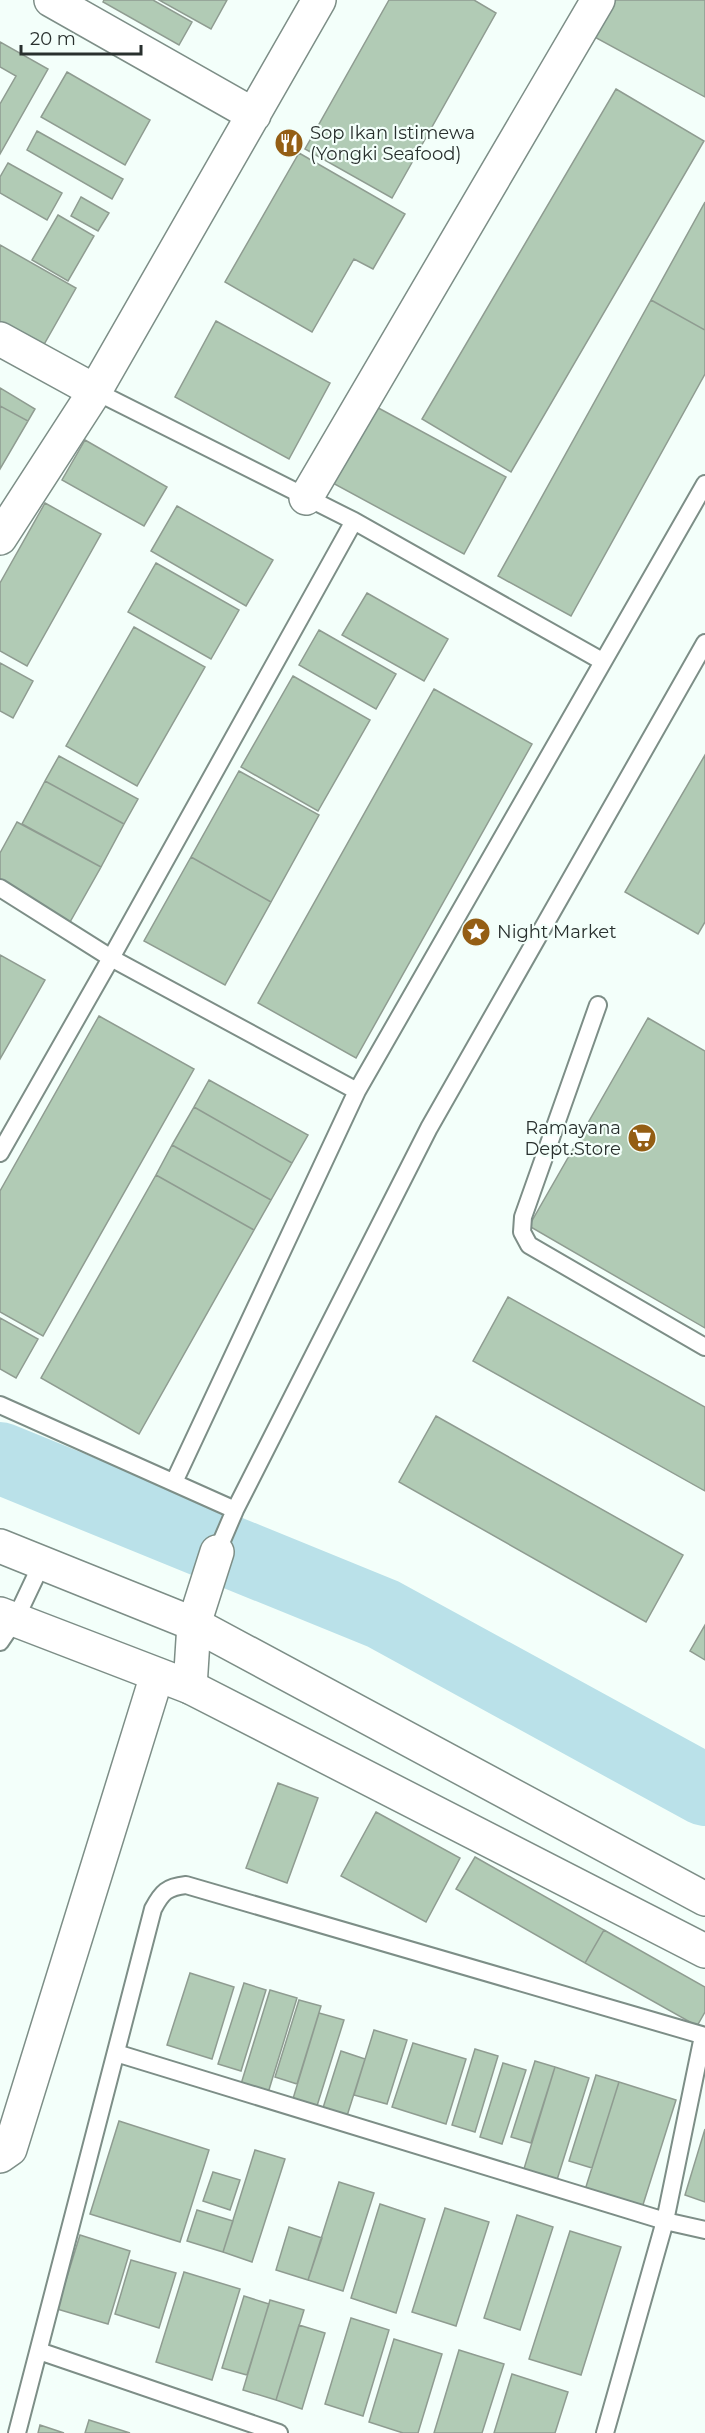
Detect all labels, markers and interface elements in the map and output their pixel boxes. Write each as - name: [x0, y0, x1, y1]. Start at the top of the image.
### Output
- scale bar: [21, 18, 141, 56]
- text: 20 m: [30, 28, 76, 50]
- place label: Sop Ikan Istimewa (Yongki Seafood): [310, 122, 475, 165]
- restaurant icon: Sop Ikan Istimewa (Yongki Seafood): [273, 127, 305, 159]
- place icon: Night Market: [460, 916, 492, 948]
- place label: Night Market: [497, 921, 616, 943]
- place label: Ramayana Dept.Store: [524, 1117, 621, 1160]
- supermarket icon: Ramayana Dept.Store: [626, 1122, 658, 1154]

